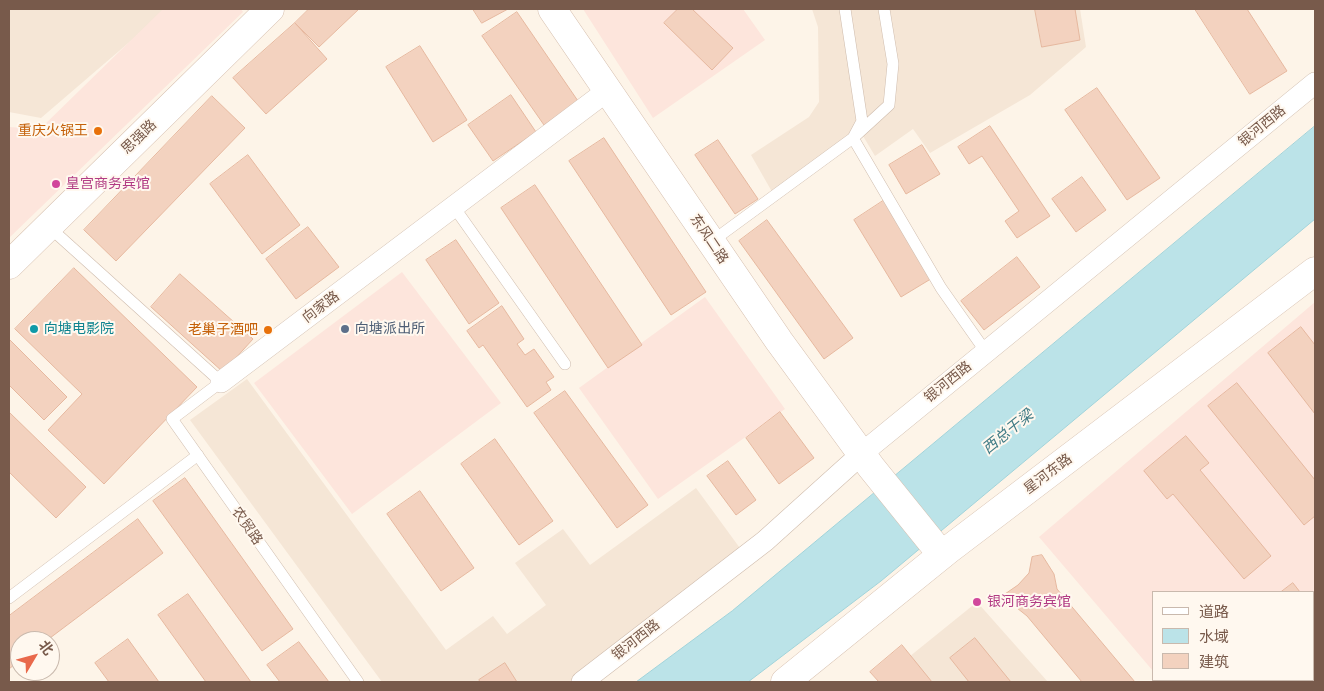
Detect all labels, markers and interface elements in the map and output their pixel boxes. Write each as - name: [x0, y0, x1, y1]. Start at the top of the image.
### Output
- street label: 银河西路: [1235, 102, 1289, 150]
- street label: 思强路: [118, 116, 160, 158]
- place label: 重庆火锅王: [18, 123, 88, 139]
- marker: 重庆火锅王: [92, 125, 104, 137]
- place label: 皇宫商务宾馆: [66, 176, 150, 192]
- marker: 皇宫商务宾馆: [50, 178, 62, 190]
- street label: 东风二路: [686, 211, 732, 267]
- street label: 向家路: [299, 288, 343, 326]
- place label: 向塘电影院: [44, 321, 114, 337]
- place label: 向塘派出所: [355, 321, 425, 337]
- place label: 老巢子酒吧: [188, 322, 258, 338]
- marker: 向塘电影院: [28, 323, 40, 335]
- marker: 向塘派出所: [339, 323, 351, 335]
- marker: 老巢子酒吧: [262, 324, 274, 336]
- street label: 银河西路: [921, 358, 975, 406]
- water label: 西总干梁: [979, 406, 1037, 458]
- street label: 星河东路: [1021, 450, 1075, 498]
- street label: 农贸路: [228, 504, 266, 548]
- legend: [1152, 591, 1314, 681]
- place label: 银河商务宾馆: [987, 594, 1071, 610]
- marker: 银河商务宾馆: [971, 596, 983, 608]
- text: 道路: [1199, 602, 1229, 621]
- street label: 银河西路: [609, 616, 663, 664]
- text: 水域: [1199, 627, 1229, 646]
- north arrow: [10, 631, 60, 681]
- text: 北: [35, 637, 58, 659]
- text: 建筑: [1199, 652, 1229, 671]

